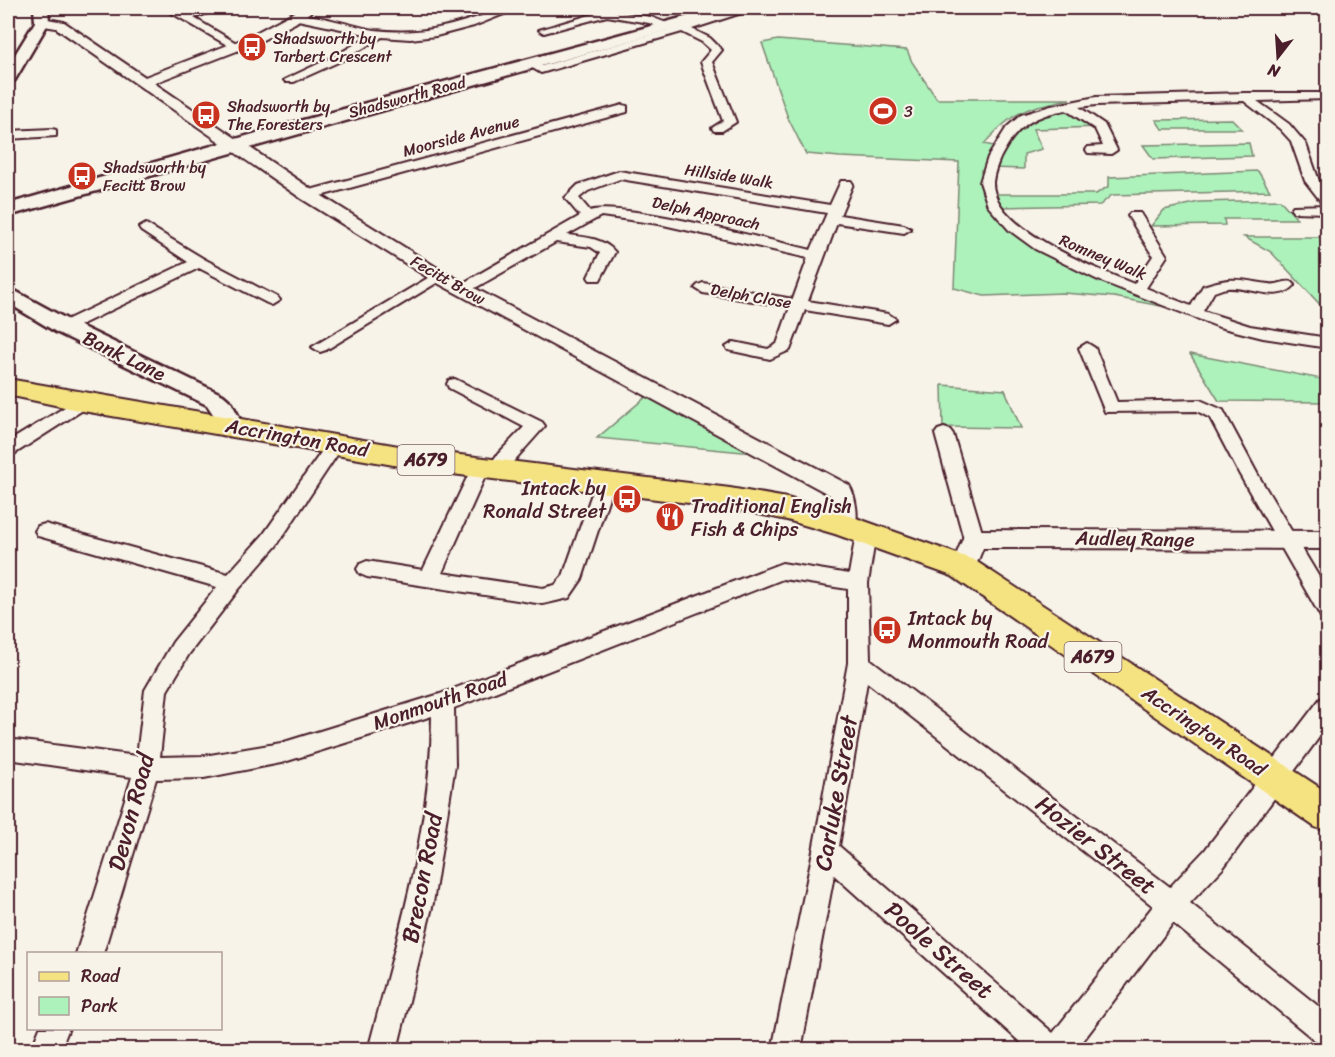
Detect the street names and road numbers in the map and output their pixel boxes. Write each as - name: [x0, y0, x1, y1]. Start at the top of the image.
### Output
- street label: Shadsworth Road: [345, 67, 470, 127]
- street label: Moorside Avenue: [399, 106, 523, 166]
- street label: Hillside Walk: [682, 155, 776, 197]
- street label: Delph Approach: [649, 187, 763, 239]
- street label: Romney Walk: [1055, 226, 1152, 289]
- street label: Fecitt Brow: [405, 247, 491, 313]
- street label: Delph Close: [708, 275, 794, 317]
- street label: Bank Lane: [76, 321, 172, 391]
- street label: Accrington Road: [222, 408, 373, 468]
- road number: A679: [398, 445, 454, 475]
- street label: Audley Range: [1074, 520, 1195, 558]
- road number: A679: [1064, 642, 1122, 672]
- street label: Monmouth Road: [368, 661, 513, 740]
- street label: Accrington Road: [1133, 676, 1275, 787]
- street label: Carluke Street: [802, 711, 871, 874]
- street label: Devon Road: [95, 747, 167, 876]
- street label: Hozier Street: [1026, 784, 1166, 906]
- street label: Brecon Road: [389, 807, 456, 947]
- street label: Poole Street: [875, 890, 1003, 1010]

